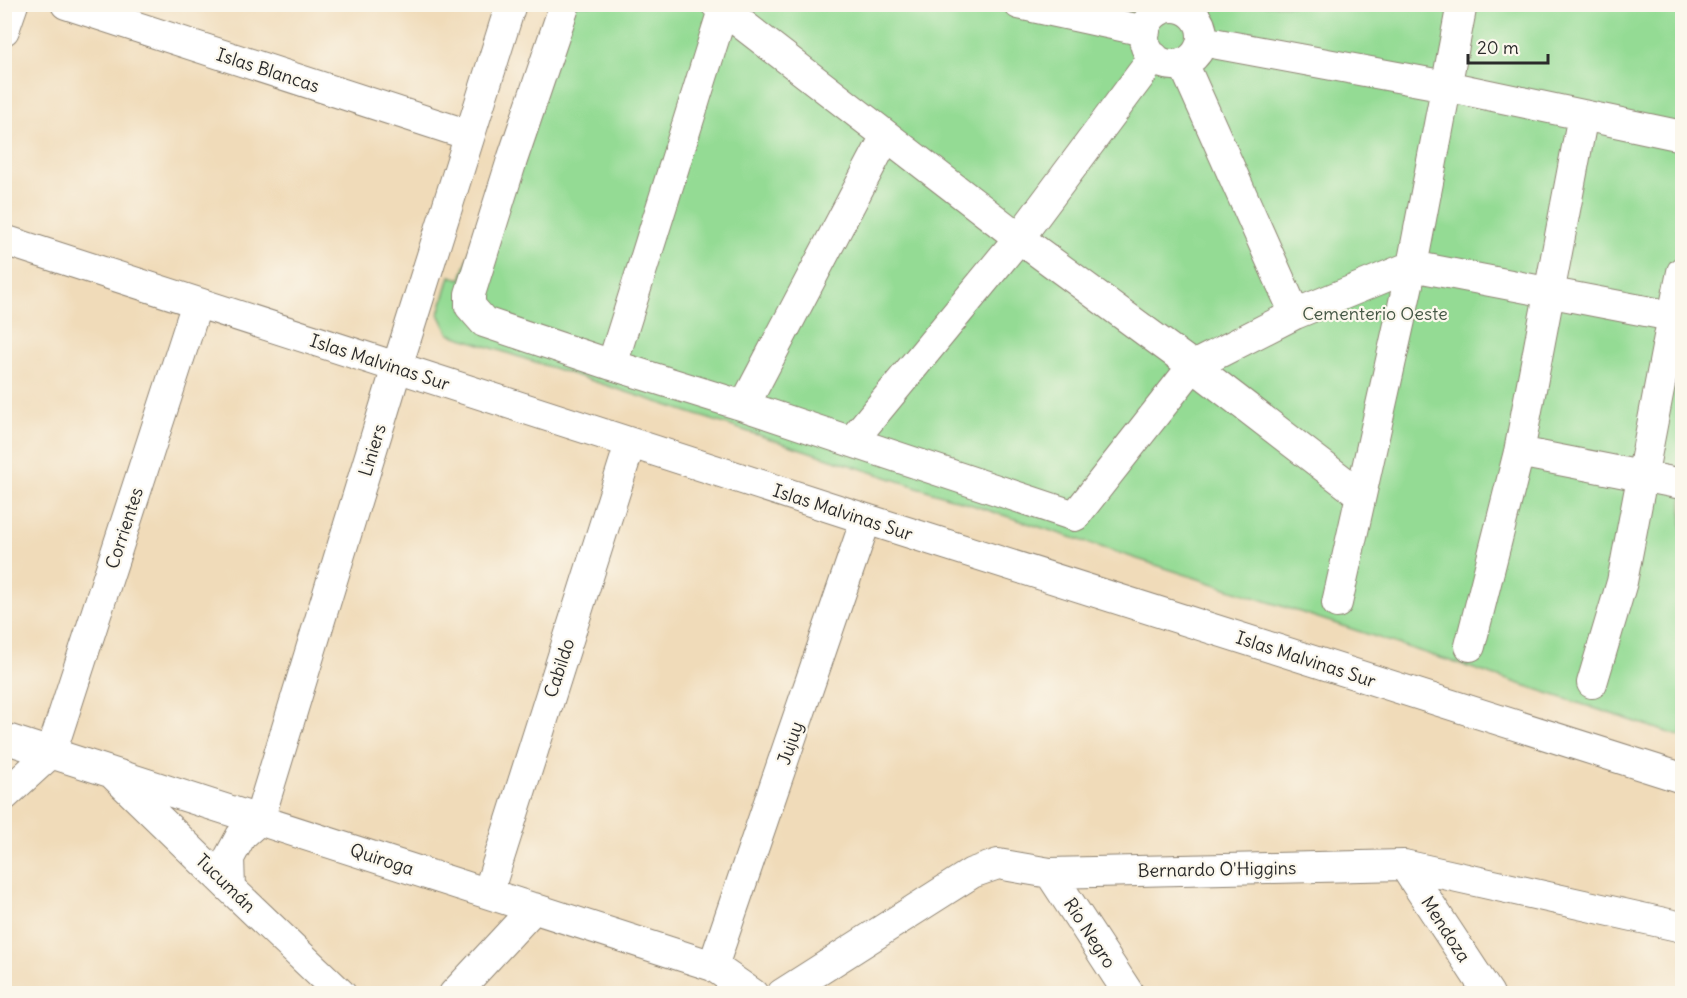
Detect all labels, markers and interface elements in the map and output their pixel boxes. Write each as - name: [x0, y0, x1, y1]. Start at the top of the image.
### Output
- scale bar: [1468, 27, 1548, 65]
- text: 20 m: [1477, 36, 1519, 59]
- street label: Islas Blancas: [214, 43, 322, 97]
- park label: Cementerio Oeste: [1302, 302, 1448, 325]
- street label: Islas Malvinas Sur: [307, 329, 453, 396]
- street label: Liniers: [353, 421, 391, 479]
- street label: Islas Malvinas Sur: [770, 479, 916, 546]
- street label: Corrientes: [100, 484, 148, 572]
- street label: Islas Malvinas Sur: [1233, 626, 1379, 693]
- street label: Cabildo: [539, 636, 579, 700]
- street label: Jujuy: [772, 718, 808, 768]
- street label: Quiroga: [347, 838, 417, 880]
- street label: Tucumán: [191, 849, 261, 917]
- street label: Bernardo O'Higgins: [1137, 856, 1297, 882]
- street label: Mendoza: [1416, 892, 1476, 966]
- street label: Río Negro: [1059, 894, 1121, 972]

